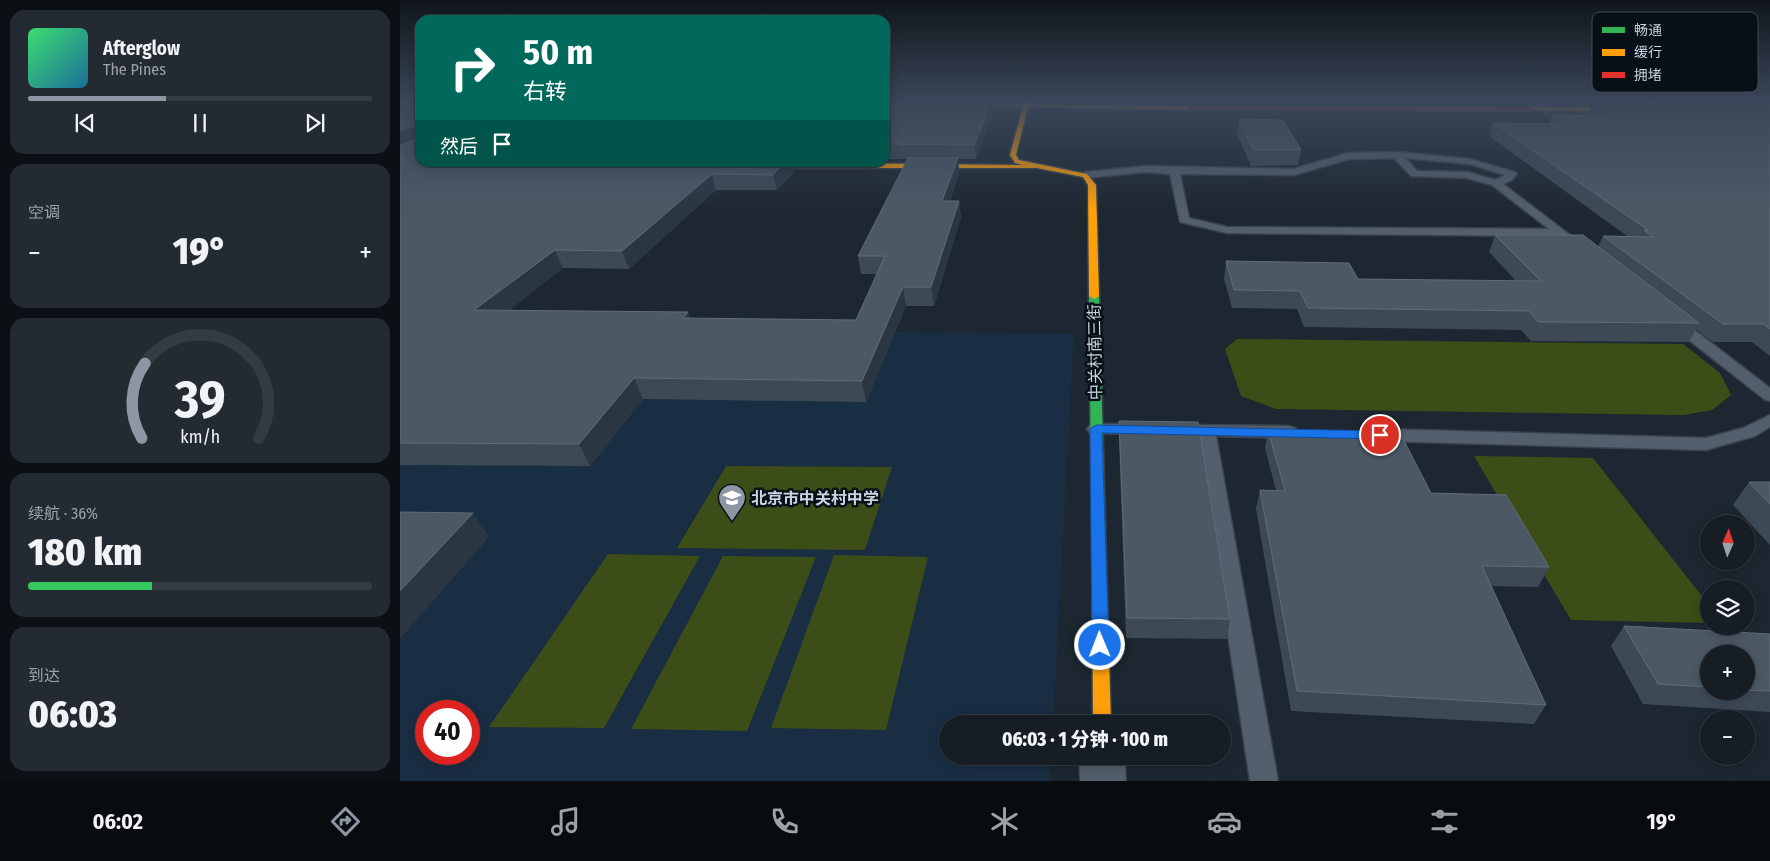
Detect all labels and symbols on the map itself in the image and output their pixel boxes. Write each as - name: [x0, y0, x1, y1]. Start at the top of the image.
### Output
- legend: [1592, 12, 1758, 92]
- text: 畅通: [1634, 22, 1662, 39]
- text: 缓行: [1634, 44, 1662, 61]
- text: 拥堵: [1634, 67, 1662, 84]
- street label: 中关村南三街: [1085, 304, 1105, 400]
- pin: [1359, 414, 1401, 456]
- school or university icon: 北京市中关村中学: [717, 483, 747, 522]
- place label: 北京市中关村中学: [751, 489, 879, 508]
- north arrow: [1700, 515, 1755, 570]
- position arrow: [1073, 618, 1125, 670]
- speed limit sign: 40: [415, 700, 480, 765]

